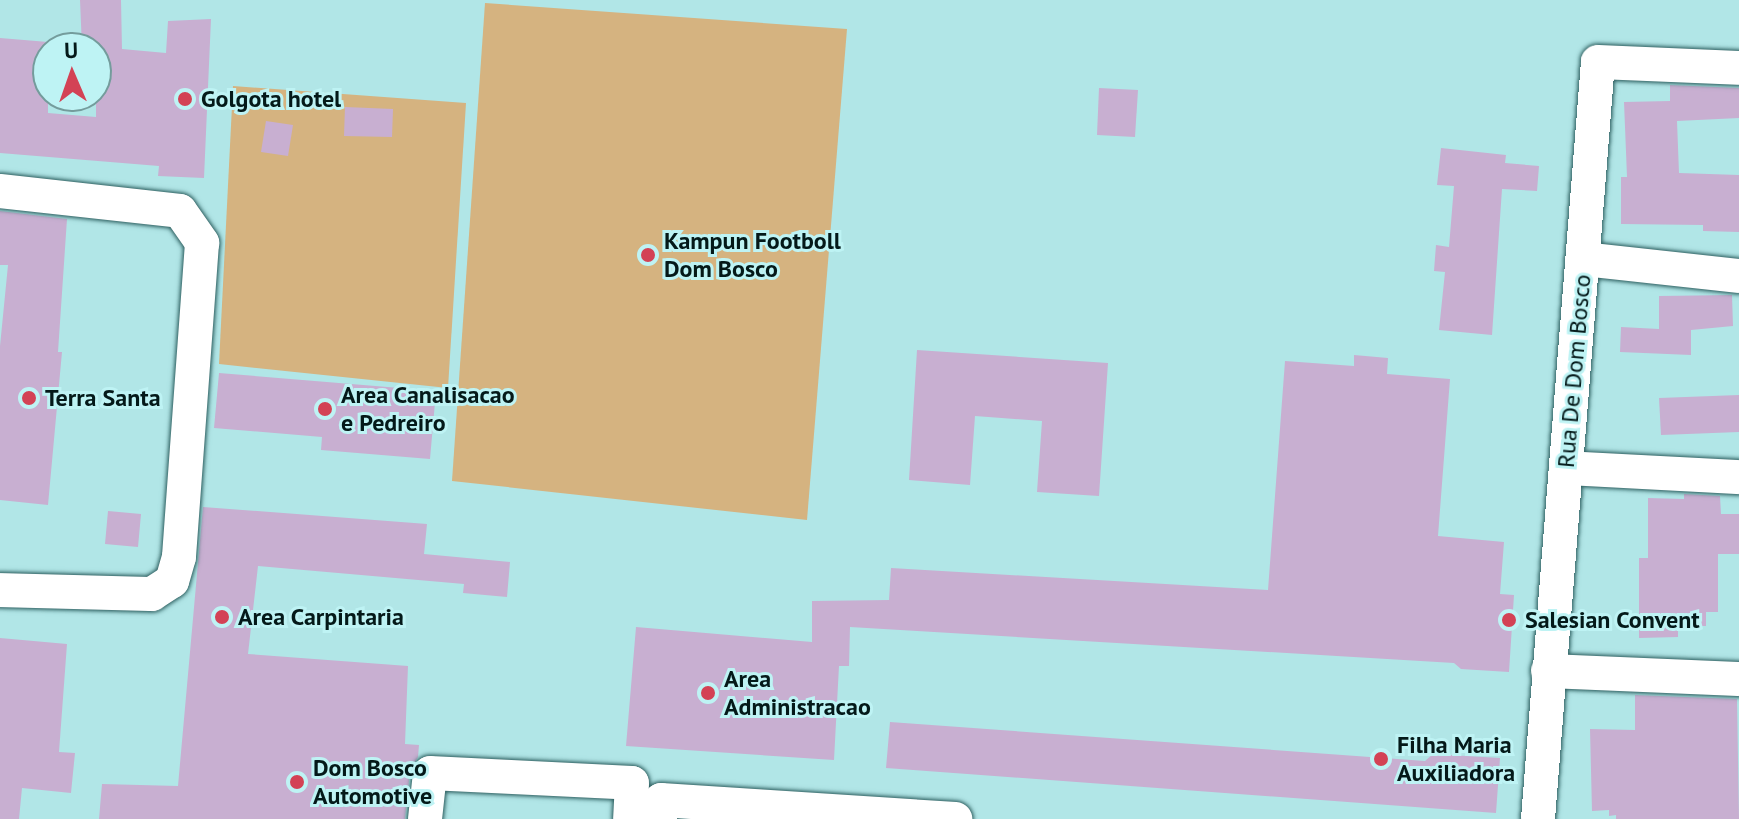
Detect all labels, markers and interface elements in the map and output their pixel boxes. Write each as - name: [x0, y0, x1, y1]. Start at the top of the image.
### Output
- north arrow: [32, 32, 112, 112]
- text: U: [64, 36, 79, 64]
- place label: Golgota hotel: [201, 85, 341, 113]
- marker: Golgota hotel: [176, 90, 194, 108]
- place label: Kampun Footboll Dom Bosco: [664, 227, 841, 283]
- marker: Kampun Footboll Dom Bosco: [639, 246, 657, 264]
- street label: Rua De Dom Bosco: [1551, 273, 1597, 469]
- place label: Area Canalisacao e Pedreiro: [341, 381, 515, 437]
- place label: Terra Santa: [45, 384, 161, 412]
- marker: Terra Santa: [20, 389, 38, 407]
- marker: Area Canalisacao e Pedreiro: [316, 400, 334, 418]
- place label: Area Carpintaria: [238, 603, 404, 631]
- place label: Salesian Convent: [1525, 606, 1700, 634]
- marker: Area Carpintaria: [213, 608, 231, 626]
- marker: Salesian Convent: [1500, 611, 1518, 629]
- place label: Area Administracao: [724, 665, 871, 721]
- marker: Area Administracao: [699, 684, 717, 702]
- place label: Filha Maria Auxiliadora: [1397, 731, 1515, 787]
- marker: Filha Maria Auxiliadora: [1372, 750, 1390, 768]
- place label: Dom Bosco Automotive: [313, 754, 432, 810]
- marker: Dom Bosco Automotive: [288, 773, 306, 791]

